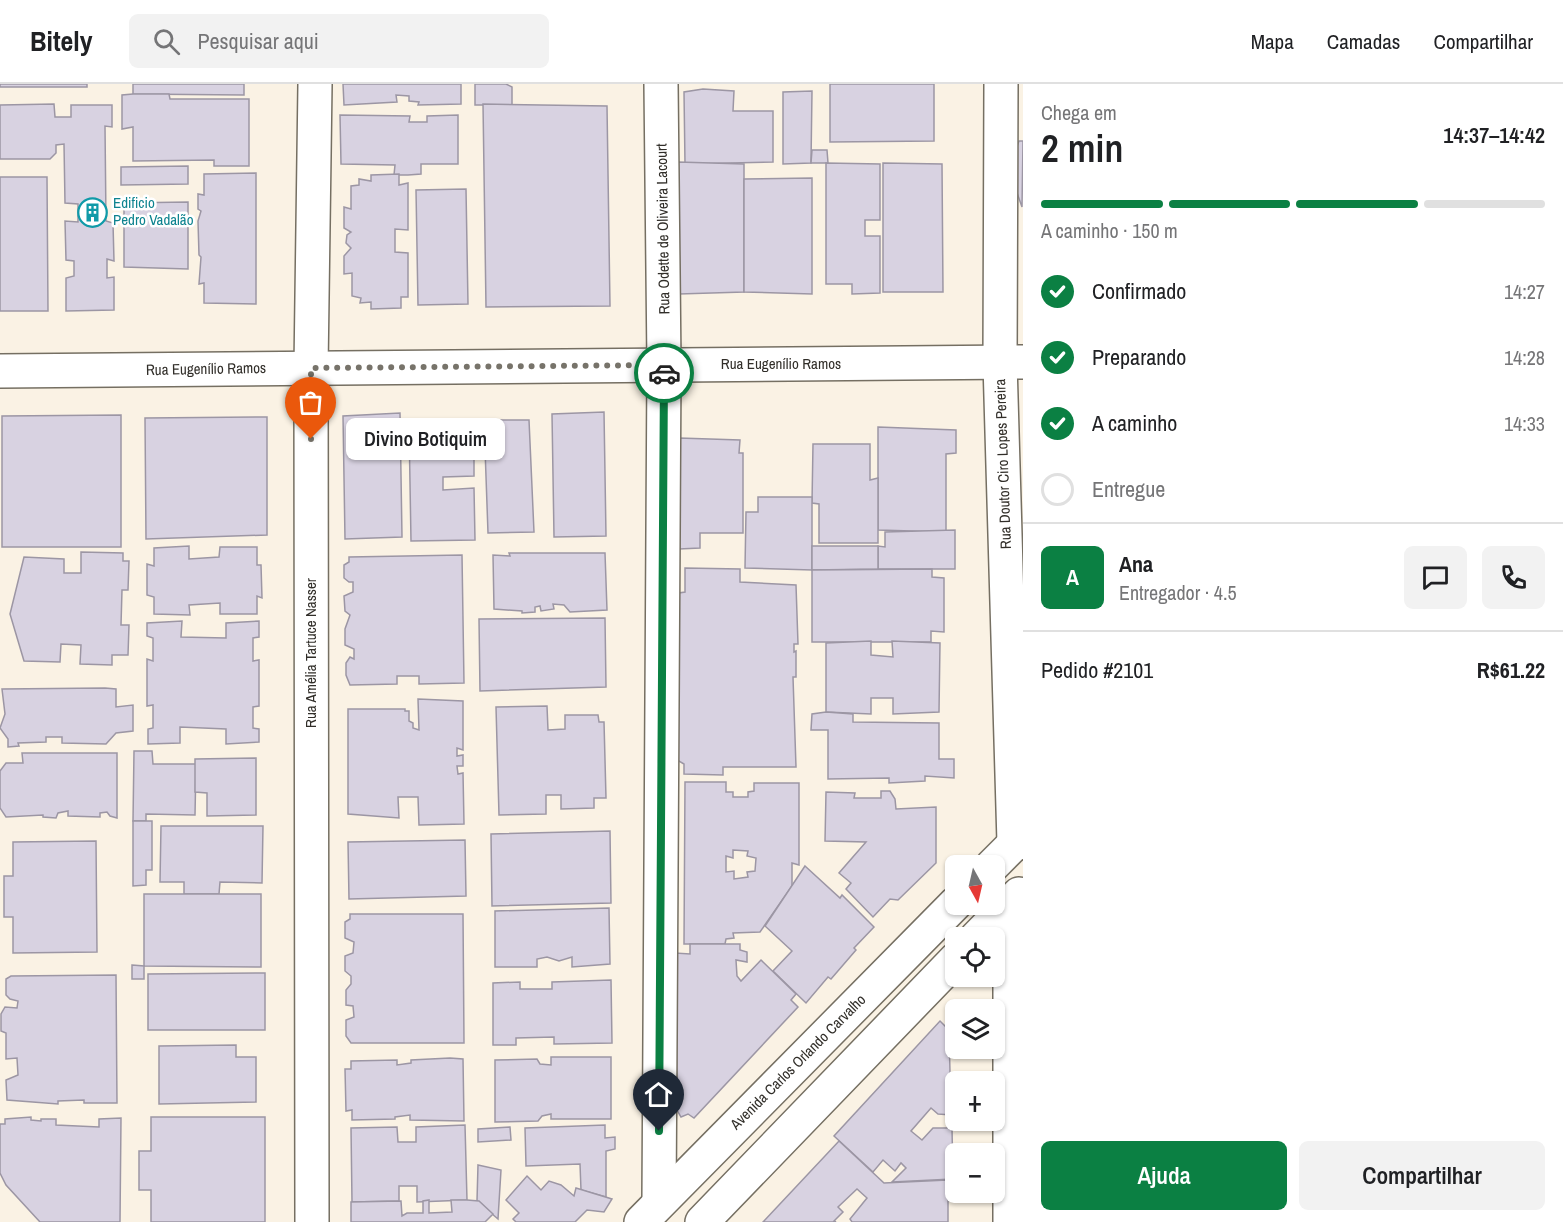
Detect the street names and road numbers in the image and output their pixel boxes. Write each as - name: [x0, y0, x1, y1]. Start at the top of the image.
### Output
- street label: Rua Odette de Oliveira Lacourt: [650, 143, 674, 315]
- street label: Rua Eugenílio Ramos: [721, 353, 841, 374]
- street label: Rua Eugenílio Ramos: [146, 357, 266, 380]
- street label: Rua Doutor Ciro Lopes Pereira: [989, 378, 1016, 549]
- street label: Rua Amélia Tartuce Nasser: [300, 578, 321, 728]
- street label: Avenida Carlos Orlando Carvalho: [725, 989, 870, 1135]

